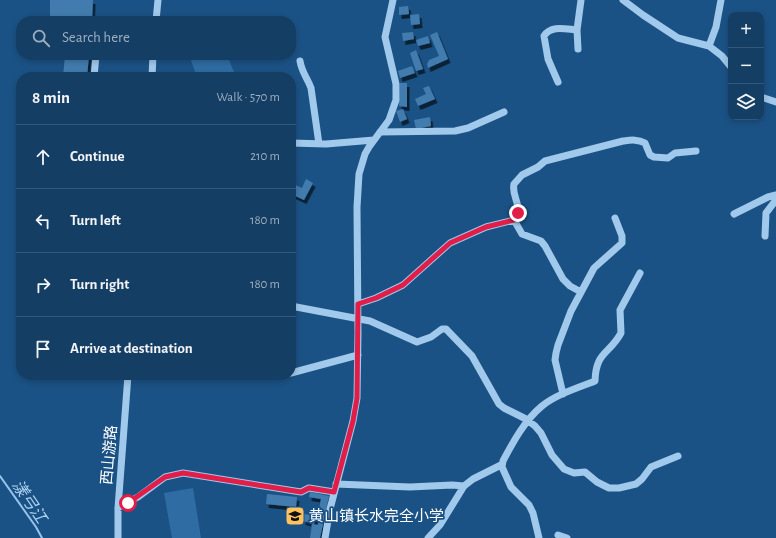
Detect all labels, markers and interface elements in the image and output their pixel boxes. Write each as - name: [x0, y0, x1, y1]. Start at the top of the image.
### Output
- map controls: [728, 12, 764, 120]
- button: +: [728, 12, 764, 48]
- search box: [16, 16, 296, 60]
- icon: search: [30, 27, 52, 49]
- text: Search here: [62, 30, 130, 45]
- button: −: [728, 48, 764, 84]
- button: layers: [728, 84, 764, 120]
- text: 8 min: [32, 89, 70, 106]
- text: Walk · 570 m: [216, 91, 280, 104]
- icon: ahead: [32, 146, 54, 168]
- text: Continue: [70, 149, 125, 164]
- text: 210 m: [250, 150, 280, 163]
- route end: [509, 204, 527, 222]
- icon: left: [32, 210, 54, 232]
- text: Turn left: [70, 213, 121, 228]
- text: 180 m: [250, 214, 280, 227]
- icon: right: [32, 274, 54, 296]
- text: Turn right: [70, 277, 129, 292]
- text: 180 m: [250, 278, 280, 291]
- icon: arrive: [32, 338, 54, 360]
- text: Arrive at destination: [70, 341, 193, 356]
- street label: 西山游路: [98, 424, 120, 486]
- water label: 漾弓江: [9, 477, 51, 528]
- route start: [119, 494, 137, 512]
- school or university icon: 黄山镇长水完全小学: [284, 505, 306, 527]
- place label: 黄山镇长水完全小学: [309, 508, 444, 524]

